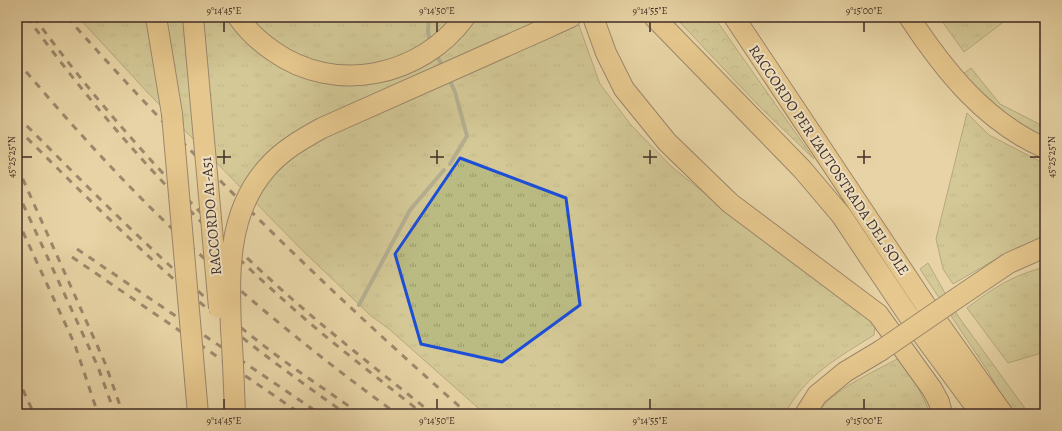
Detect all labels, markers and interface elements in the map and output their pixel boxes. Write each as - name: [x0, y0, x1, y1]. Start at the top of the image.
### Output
- text: 9°14'45"E: [207, 4, 242, 17]
- text: 9°14'50"E: [419, 4, 455, 17]
- text: 9°14'55"E: [633, 4, 667, 17]
- text: 9°15'00"E: [846, 4, 882, 17]
- street label: RACCORDO PER L'AUTOSTRADA DEL SOLE: [744, 41, 914, 279]
- text: 45°25'25"N: [5, 136, 18, 178]
- text: 45°25'25"N: [1045, 136, 1058, 178]
- street label: RACCORDO A1-A51: [196, 156, 226, 276]
- text: 9°14'45"E: [207, 414, 242, 427]
- text: 9°14'50"E: [419, 414, 455, 427]
- text: 9°14'55"E: [633, 414, 667, 427]
- text: 9°15'00"E: [846, 414, 882, 427]

